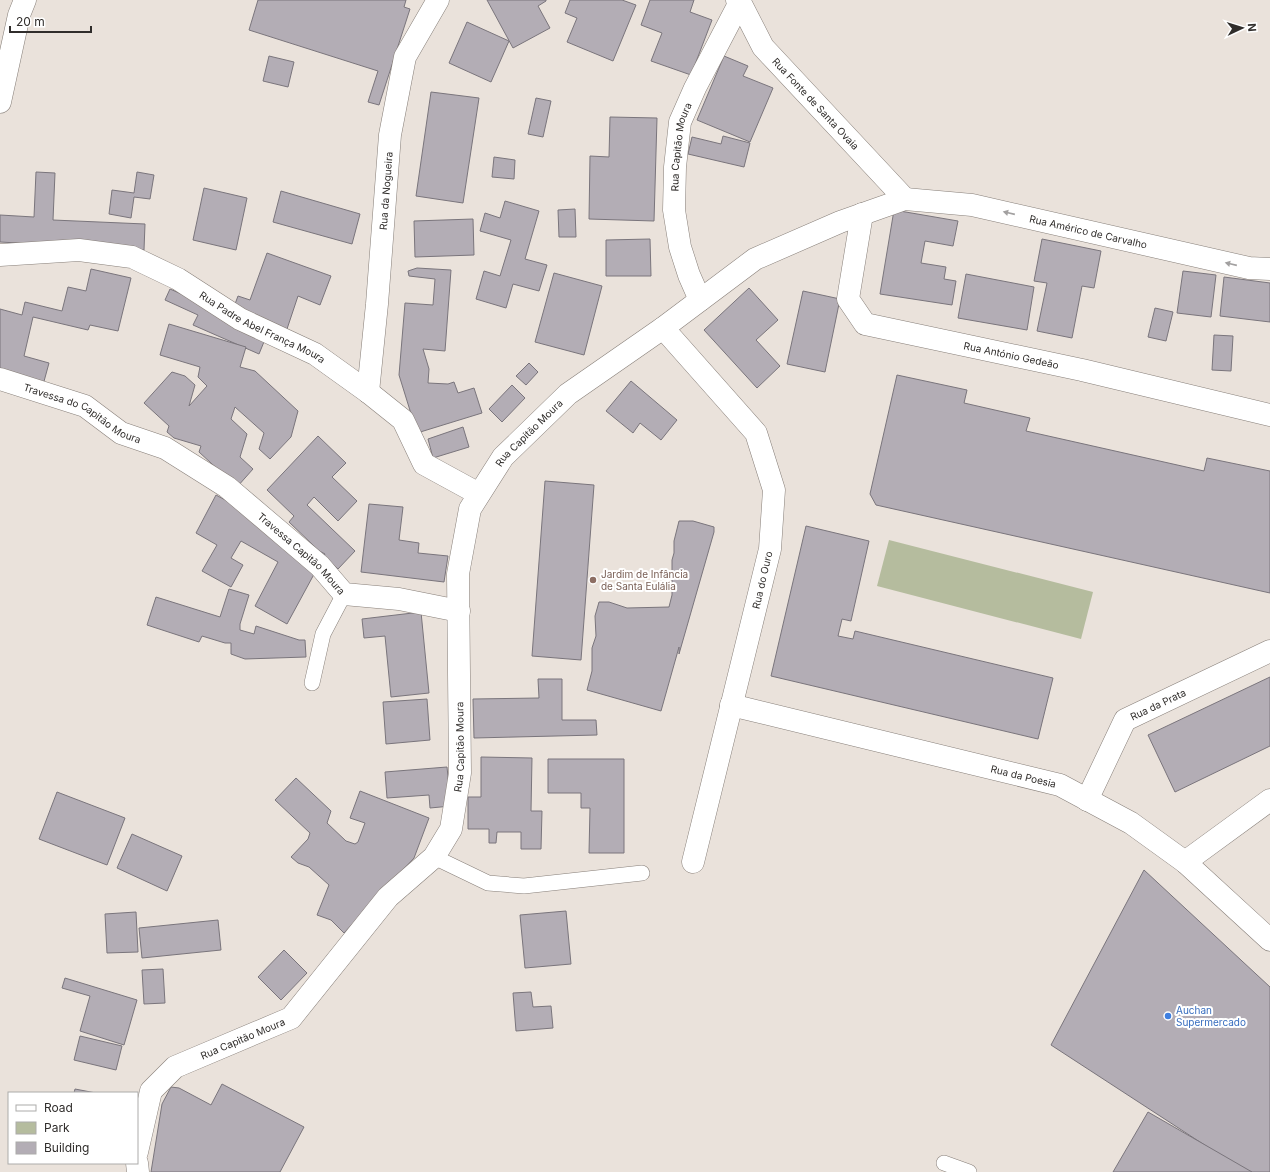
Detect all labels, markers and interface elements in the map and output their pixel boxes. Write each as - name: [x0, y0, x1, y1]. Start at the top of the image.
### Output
- scale bar: [10, 8, 91, 34]
- north arrow: [1222, 8, 1262, 48]
- text: 20 m: [16, 14, 45, 29]
- text: N: [1245, 23, 1259, 32]
- street label: Rua Fonte de Santa Ovaia: [770, 55, 862, 152]
- street label: Rua Capitão Moura: [668, 101, 694, 192]
- street label: Rua da Nogueira: [377, 151, 395, 230]
- one-way arrow: [1003, 210, 1015, 216]
- street label: Rua Américo de Carvalho: [1028, 212, 1148, 251]
- one-way arrow: [1225, 260, 1238, 266]
- street label: Rua Padre Abel França Moura: [197, 289, 328, 365]
- street label: Rua António Gedeão: [963, 339, 1060, 371]
- street label: Travessa do Capitão Moura: [22, 381, 143, 445]
- street label: Rua Capitão Moura: [493, 397, 565, 469]
- street label: Travessa Capitão Moura: [256, 510, 348, 597]
- street label: Rua do Ouro: [750, 550, 774, 610]
- place label: Jardim de Infância de Santa Eulália: [601, 568, 688, 592]
- marker: Jardim de Infância de Santa Eulália: [588, 575, 598, 585]
- street label: Rua da Prata: [1128, 686, 1188, 723]
- street label: Rua Capitão Moura: [451, 702, 466, 793]
- street label: Rua da Poesia: [990, 762, 1057, 790]
- place label: Auchan Supermercado: [1176, 1004, 1246, 1028]
- marker: Auchan Supermercado: [1163, 1011, 1173, 1021]
- street label: Rua Capitão Moura: [199, 1015, 287, 1062]
- legend: [8, 1092, 138, 1164]
- text: Road: [44, 1100, 73, 1115]
- text: Park: [44, 1120, 70, 1135]
- text: Building: [44, 1140, 89, 1155]

